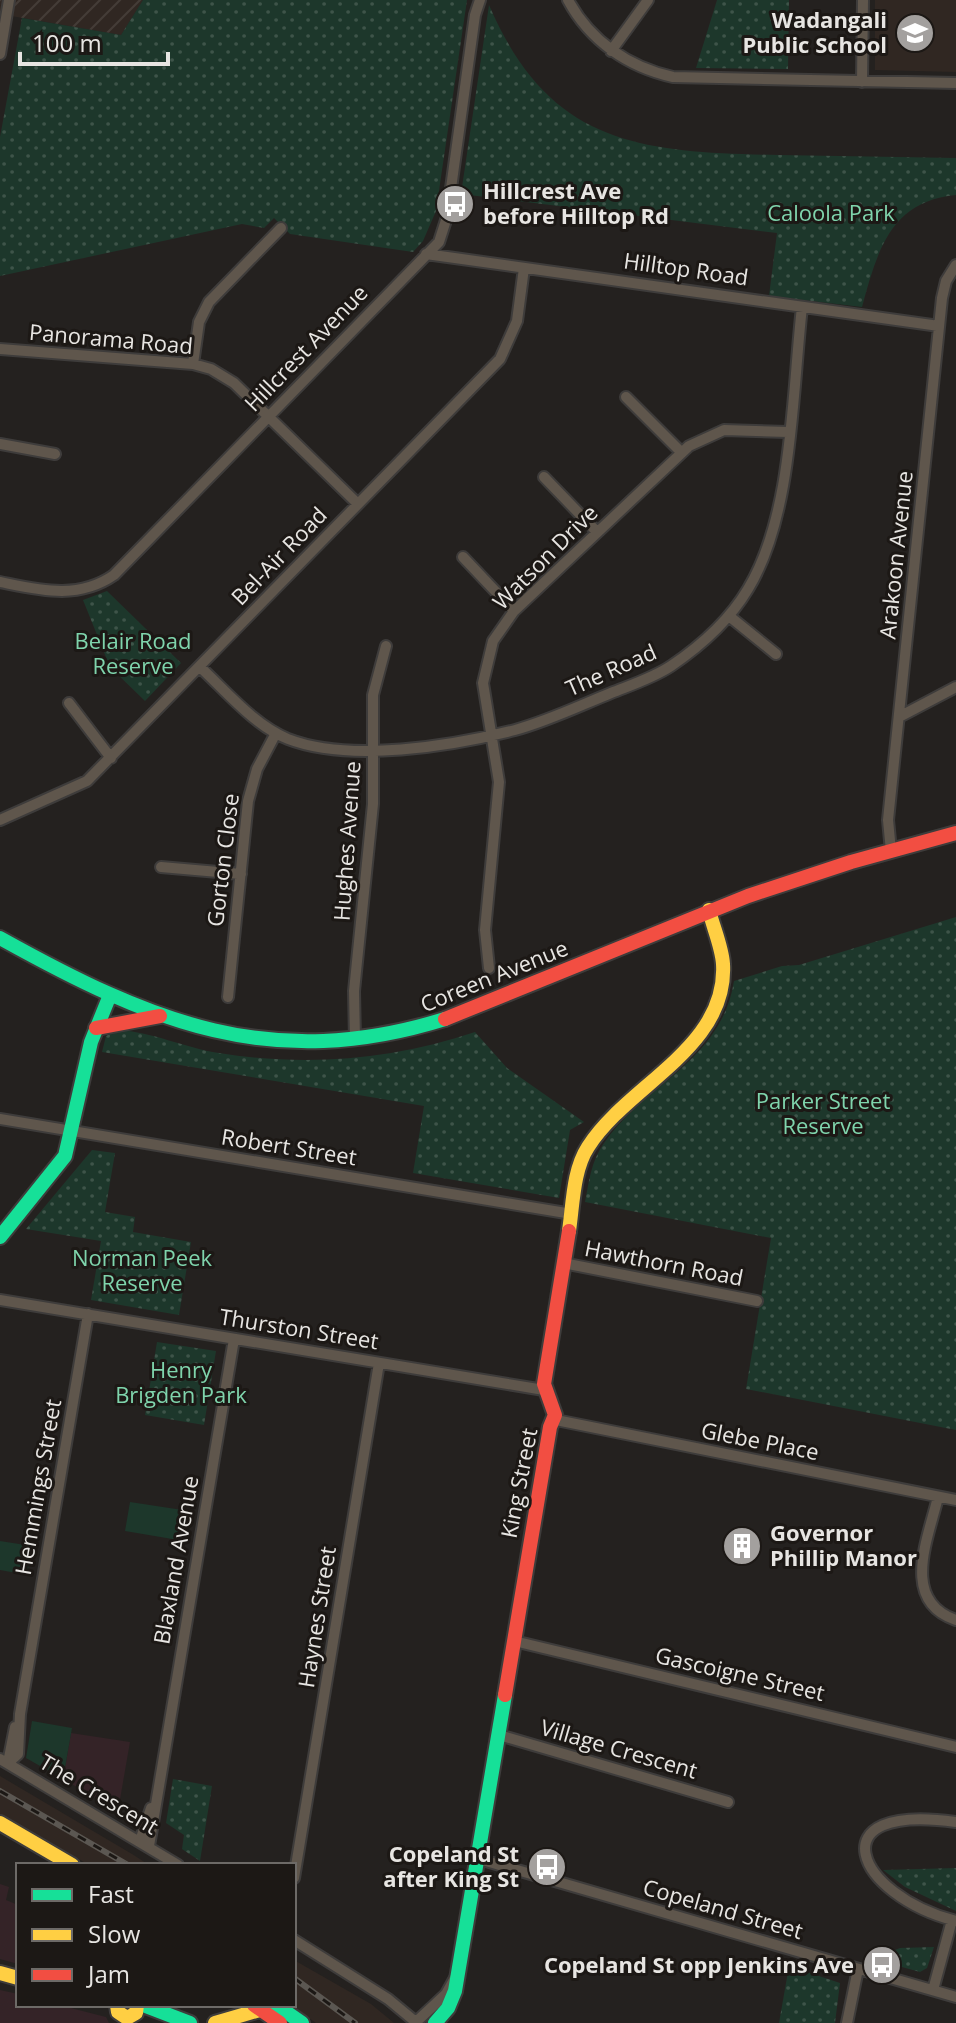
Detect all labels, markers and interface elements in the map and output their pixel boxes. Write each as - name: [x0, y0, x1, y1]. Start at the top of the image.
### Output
- place label: Wadangali Public School: [743, 4, 887, 59]
- school or university icon: Wadangali Public School: [894, 12, 936, 54]
- scale bar: [20, 16, 168, 66]
- text: 100 m: [32, 26, 102, 59]
- place label: Hillcrest Ave before Hilltop Rd: [483, 175, 669, 230]
- bus stop icon: Hillcrest Ave before Hilltop Rd: [434, 183, 476, 225]
- park label: Caloola Park: [767, 197, 895, 227]
- street label: Hilltop Road: [622, 244, 750, 292]
- street label: Hillcrest Avenue: [237, 277, 374, 417]
- street label: Panorama Road: [28, 316, 194, 360]
- street label: Arakoon Avenue: [871, 469, 919, 640]
- street label: Watson Drive: [485, 497, 603, 615]
- street label: Bel-Air Road: [224, 500, 333, 611]
- park label: Belair Road Reserve: [74, 625, 192, 680]
- street label: The Road: [561, 636, 661, 702]
- street label: Hughes Avenue: [325, 760, 367, 922]
- street label: Gorton Close: [199, 792, 245, 928]
- street label: Coreen Avenue: [415, 932, 572, 1018]
- park label: Parker Street Reserve: [756, 1085, 890, 1140]
- street label: Robert Street: [219, 1121, 359, 1172]
- street label: Hawthorn Road: [582, 1232, 746, 1292]
- park label: Norman Peek Reserve: [72, 1242, 212, 1297]
- street label: Thurston Street: [218, 1301, 381, 1355]
- park label: Henry Brigden Park: [115, 1354, 247, 1409]
- street label: Hemmings Street: [7, 1396, 67, 1577]
- street label: Glebe Place: [699, 1414, 822, 1466]
- street label: King Street: [493, 1425, 543, 1540]
- street label: Blaxland Avenue: [145, 1473, 205, 1646]
- place label: Governor Phillip Manor: [770, 1517, 917, 1572]
- building icon: Governor Phillip Manor: [721, 1525, 763, 1567]
- street label: Haynes Street: [290, 1544, 342, 1690]
- street label: Gascoigne Street: [653, 1639, 828, 1707]
- street label: Village Crescent: [537, 1711, 701, 1785]
- street label: The Crescent: [35, 1746, 165, 1840]
- place label: Copeland St after King St: [383, 1838, 519, 1893]
- bus stop icon: Copeland St after King St: [526, 1846, 568, 1888]
- legend: [16, 1863, 296, 2007]
- street label: Copeland Street: [640, 1871, 807, 1945]
- text: Fast: [88, 1877, 134, 1910]
- text: Slow: [88, 1917, 141, 1950]
- bus stop icon: Copeland St opp Jenkins Ave: [861, 1944, 903, 1986]
- place label: Copeland St opp Jenkins Ave: [544, 1949, 854, 1979]
- text: Jam: [86, 1957, 130, 1990]

